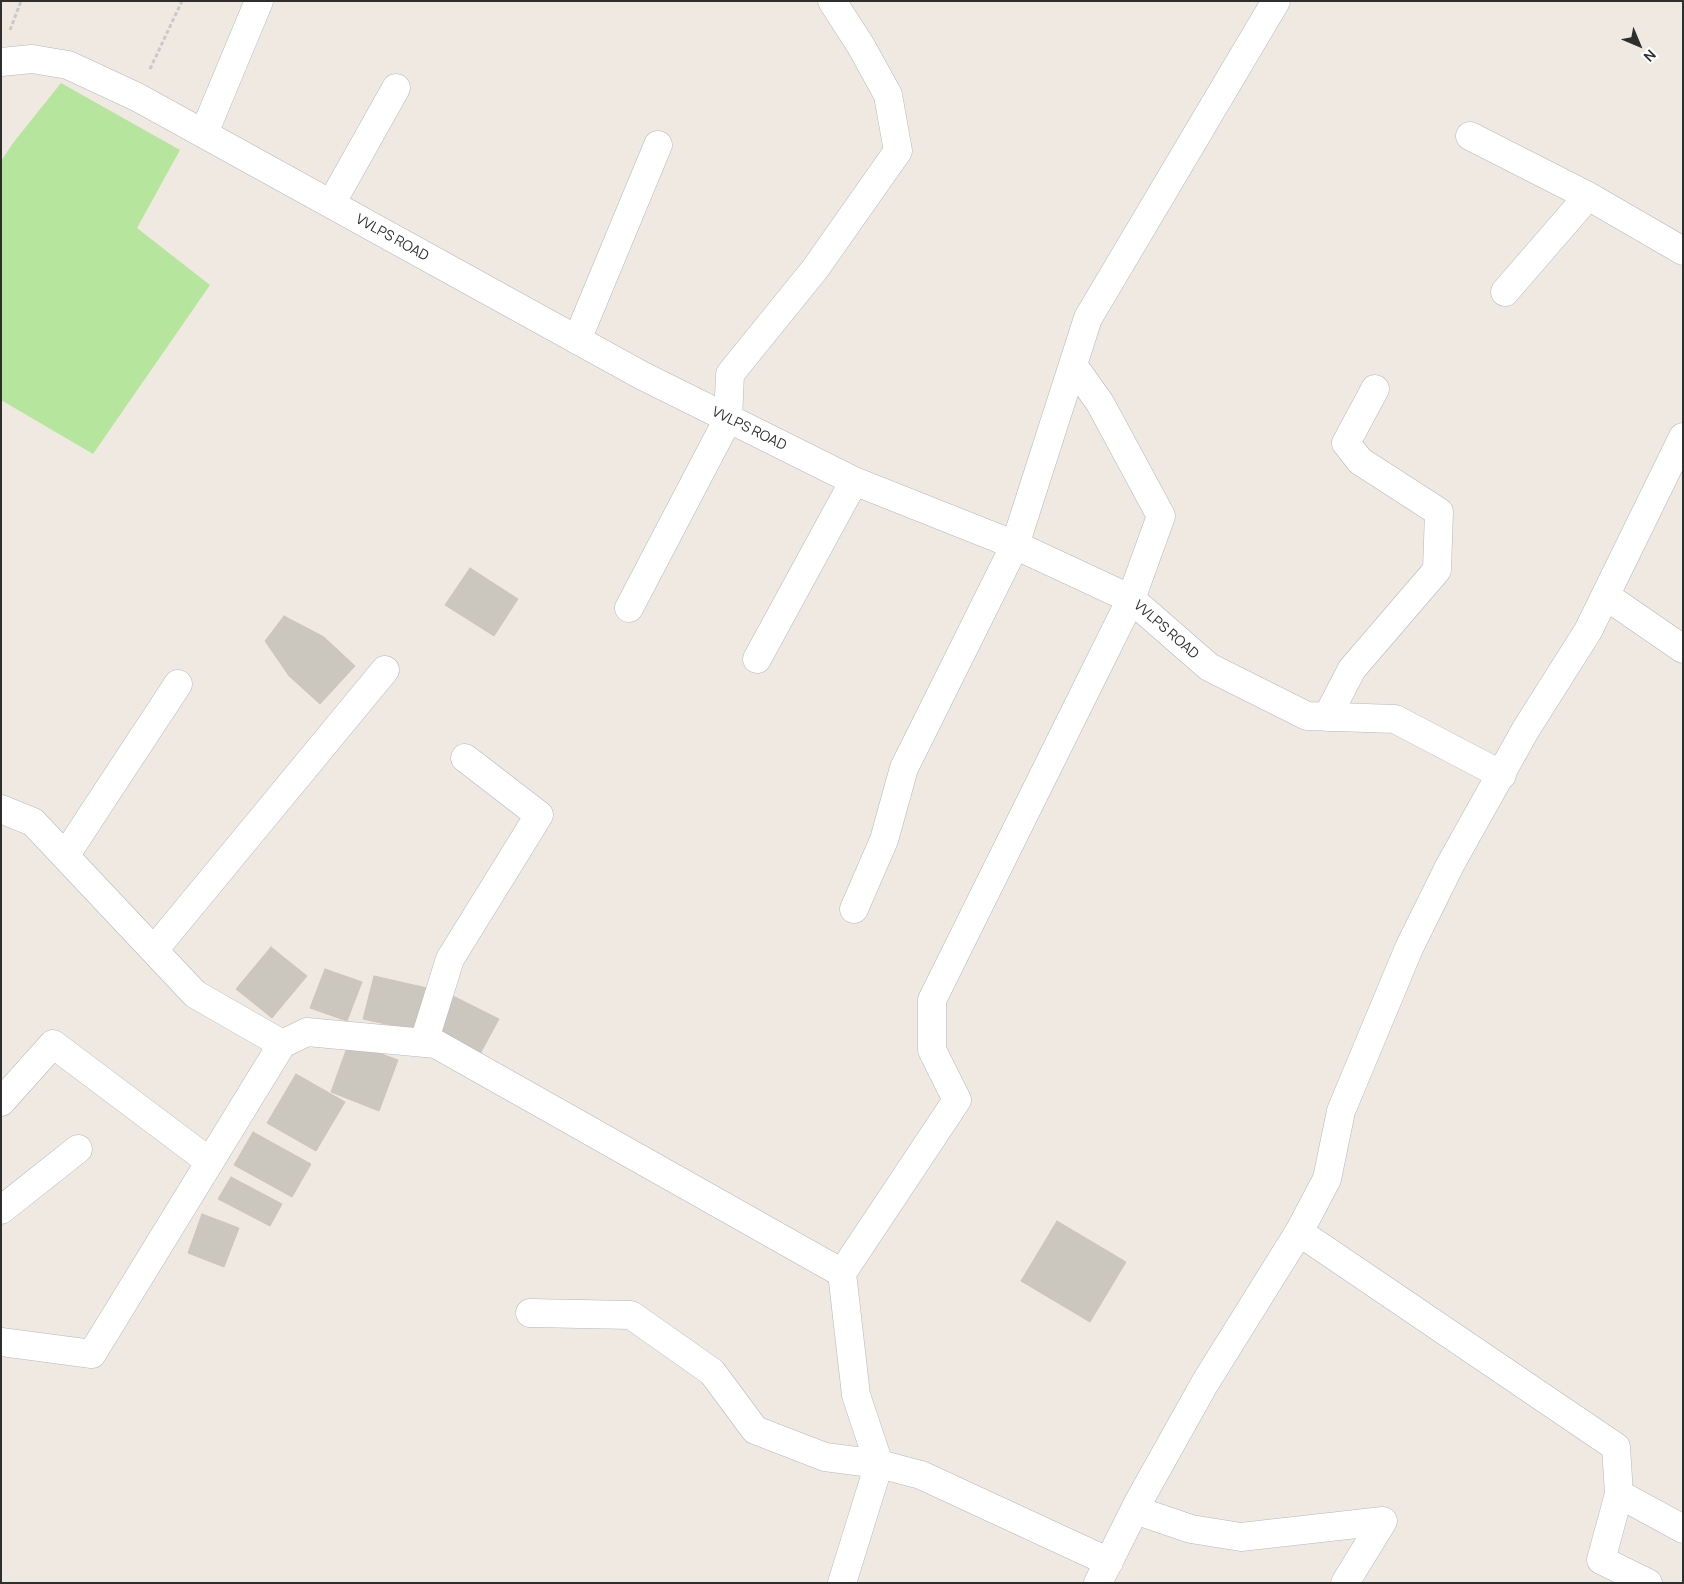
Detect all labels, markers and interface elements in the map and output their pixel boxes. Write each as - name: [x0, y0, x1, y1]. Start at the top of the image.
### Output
- north arrow: [1614, 20, 1664, 70]
- text: N: [1640, 46, 1660, 66]
- street label: VVLPS ROAD: [353, 211, 431, 265]
- street label: VVLPS ROAD: [709, 404, 789, 454]
- street label: VVLPS ROAD: [1130, 597, 1202, 663]

